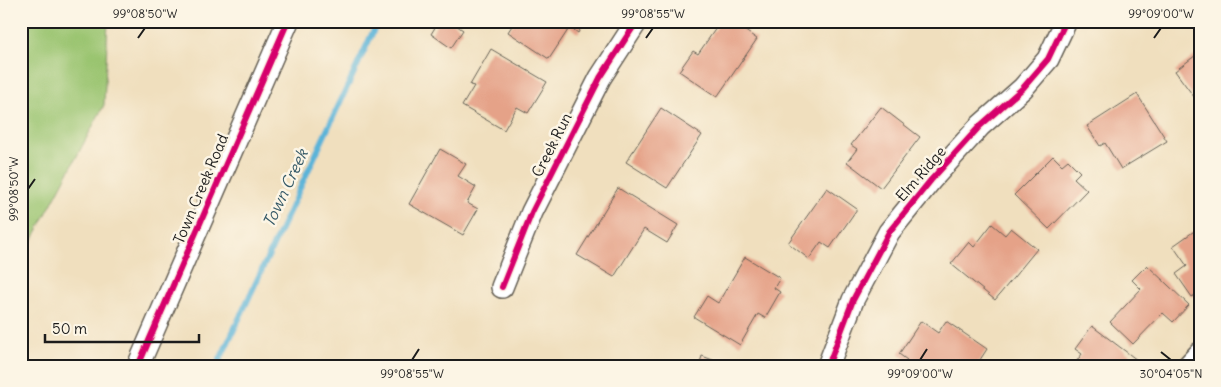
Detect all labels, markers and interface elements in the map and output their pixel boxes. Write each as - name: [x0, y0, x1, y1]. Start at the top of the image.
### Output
- text: 99°08'50"W: [113, 6, 177, 21]
- text: 99°08'55"W: [621, 6, 685, 21]
- text: 99°09'00"W: [1128, 6, 1194, 21]
- street label: Creek Run: [527, 109, 576, 180]
- street label: Town Creek Road: [169, 131, 232, 247]
- street label: Elm Ridge: [891, 142, 950, 205]
- water label: Town Creek: [258, 144, 313, 230]
- text: 99°08'50"W: [6, 157, 21, 221]
- scale bar: [45, 312, 199, 344]
- text: 50 m: [52, 319, 87, 338]
- text: 99°08'55"W: [380, 366, 444, 381]
- text: 99°09'00"W: [887, 366, 953, 381]
- text: 30°04'05"N: [1139, 366, 1203, 381]

